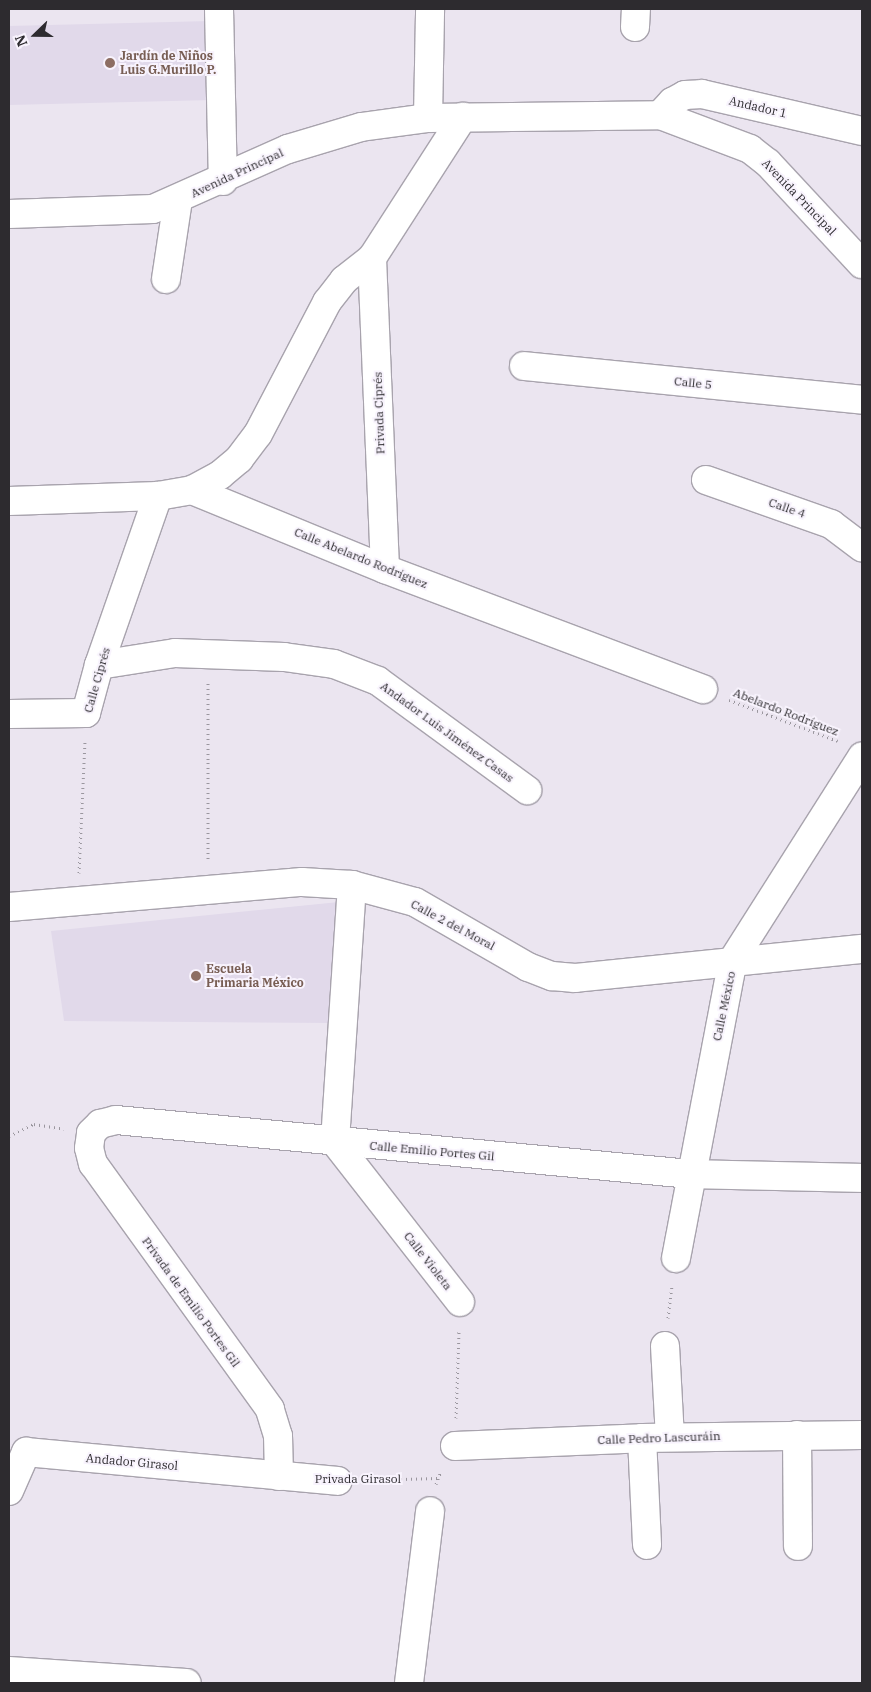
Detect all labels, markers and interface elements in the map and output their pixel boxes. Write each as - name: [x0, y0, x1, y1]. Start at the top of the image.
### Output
- north arrow: [10, 10, 60, 60]
- text: N: [11, 32, 32, 49]
- place label: Jardín de Niños Luis G.Murillo P.: [120, 49, 216, 77]
- marker: Jardín de Niños Luis G.Murillo P.: [104, 57, 116, 69]
- street label: Andador 1: [728, 93, 788, 121]
- street label: Avenida Principal: [188, 145, 286, 201]
- street label: Avenida Principal: [759, 156, 839, 238]
- street label: Privada Ciprés: [370, 372, 388, 454]
- street label: Calle 5: [673, 374, 713, 392]
- street label: Calle 4: [767, 495, 807, 521]
- street label: Calle Abelardo Rodríguez: [292, 525, 430, 591]
- street label: Calle Ciprés: [81, 646, 113, 714]
- street label: Andador Luis Jiménez Casas: [378, 679, 516, 785]
- street label: Abelardo Rodríguez: [731, 685, 841, 739]
- street label: Calle 2 del Moral: [408, 897, 498, 953]
- place label: Escuela Primaria México: [206, 962, 304, 990]
- marker: Escuela Primaria México: [190, 970, 202, 982]
- street label: Calle México: [710, 970, 738, 1042]
- street label: Calle Emilio Portes Gil: [369, 1138, 495, 1164]
- street label: Calle Violeta: [401, 1229, 455, 1293]
- street label: Privada de Emilio Portes Gil: [139, 1234, 243, 1370]
- street label: Calle Pedro Lascuráin: [597, 1429, 721, 1447]
- street label: Andador Girasol: [85, 1451, 179, 1473]
- street label: Privada Girasol: [315, 1472, 401, 1486]

